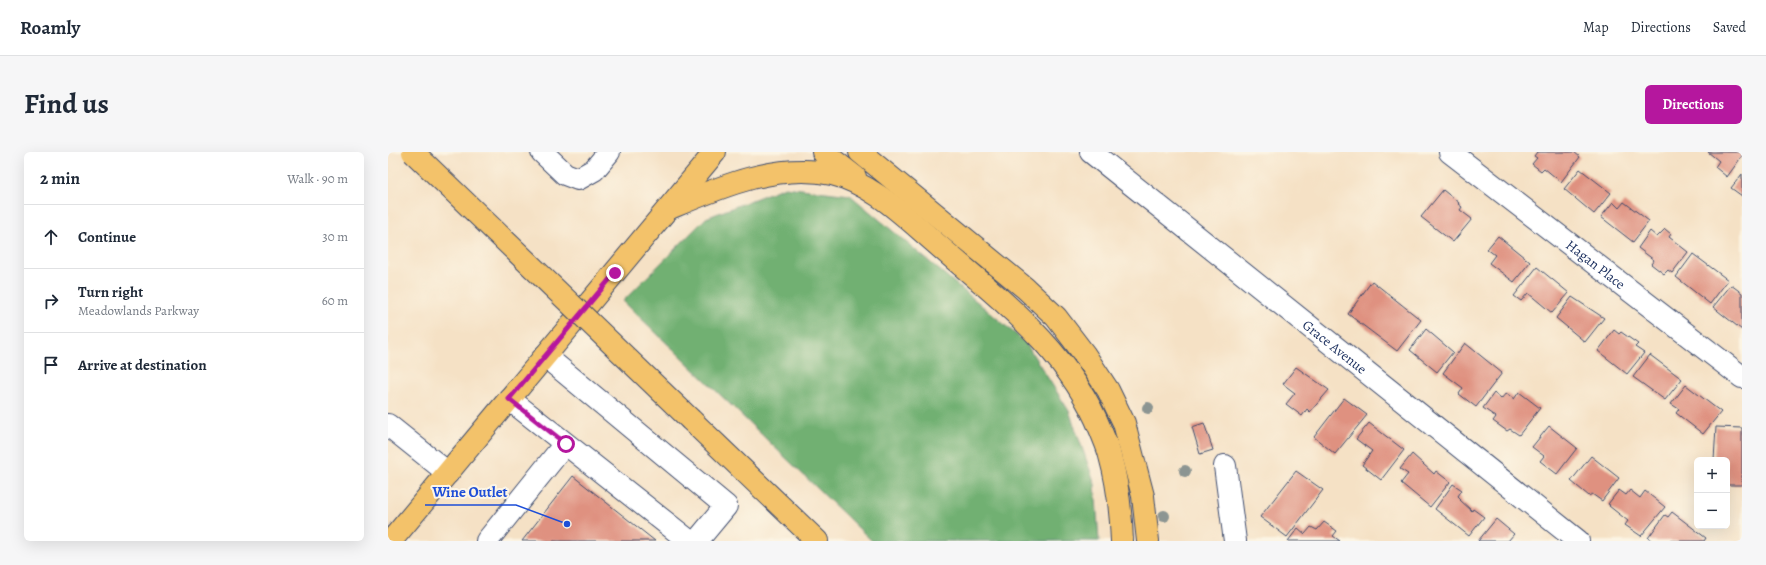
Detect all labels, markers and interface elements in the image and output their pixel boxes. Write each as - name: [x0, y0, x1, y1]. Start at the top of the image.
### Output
- text: Roamly: [20, 15, 80, 41]
- text: Map: [1583, 18, 1609, 37]
- text: Directions: [1631, 18, 1691, 37]
- text: Saved: [1713, 18, 1746, 37]
- text: Find us: [24, 85, 109, 123]
- button: Directions: [1645, 85, 1742, 124]
- text: 2 min: [40, 167, 80, 190]
- text: Walk · 90 m: [287, 170, 348, 187]
- icon: ahead: [40, 226, 62, 248]
- text: Continue: [78, 227, 136, 247]
- text: 30 m: [322, 228, 348, 245]
- street label: Hagan Place: [1562, 235, 1629, 293]
- route end: [606, 264, 624, 282]
- text: Turn right: [78, 282, 143, 302]
- icon: right: [40, 290, 62, 312]
- text: 60 m: [322, 292, 348, 309]
- text: Meadowlands Parkway: [78, 302, 199, 319]
- street label: Grace Avenue: [1299, 315, 1371, 378]
- icon: arrive: [40, 354, 62, 376]
- text: Arrive at destination: [78, 355, 207, 375]
- route start: [557, 435, 575, 453]
- map controls: [1694, 457, 1730, 529]
- button: +: [1694, 457, 1730, 493]
- callout: Wine Outlet: [425, 478, 516, 505]
- text: Wine Outlet: [431, 482, 508, 502]
- button: −: [1694, 493, 1730, 529]

